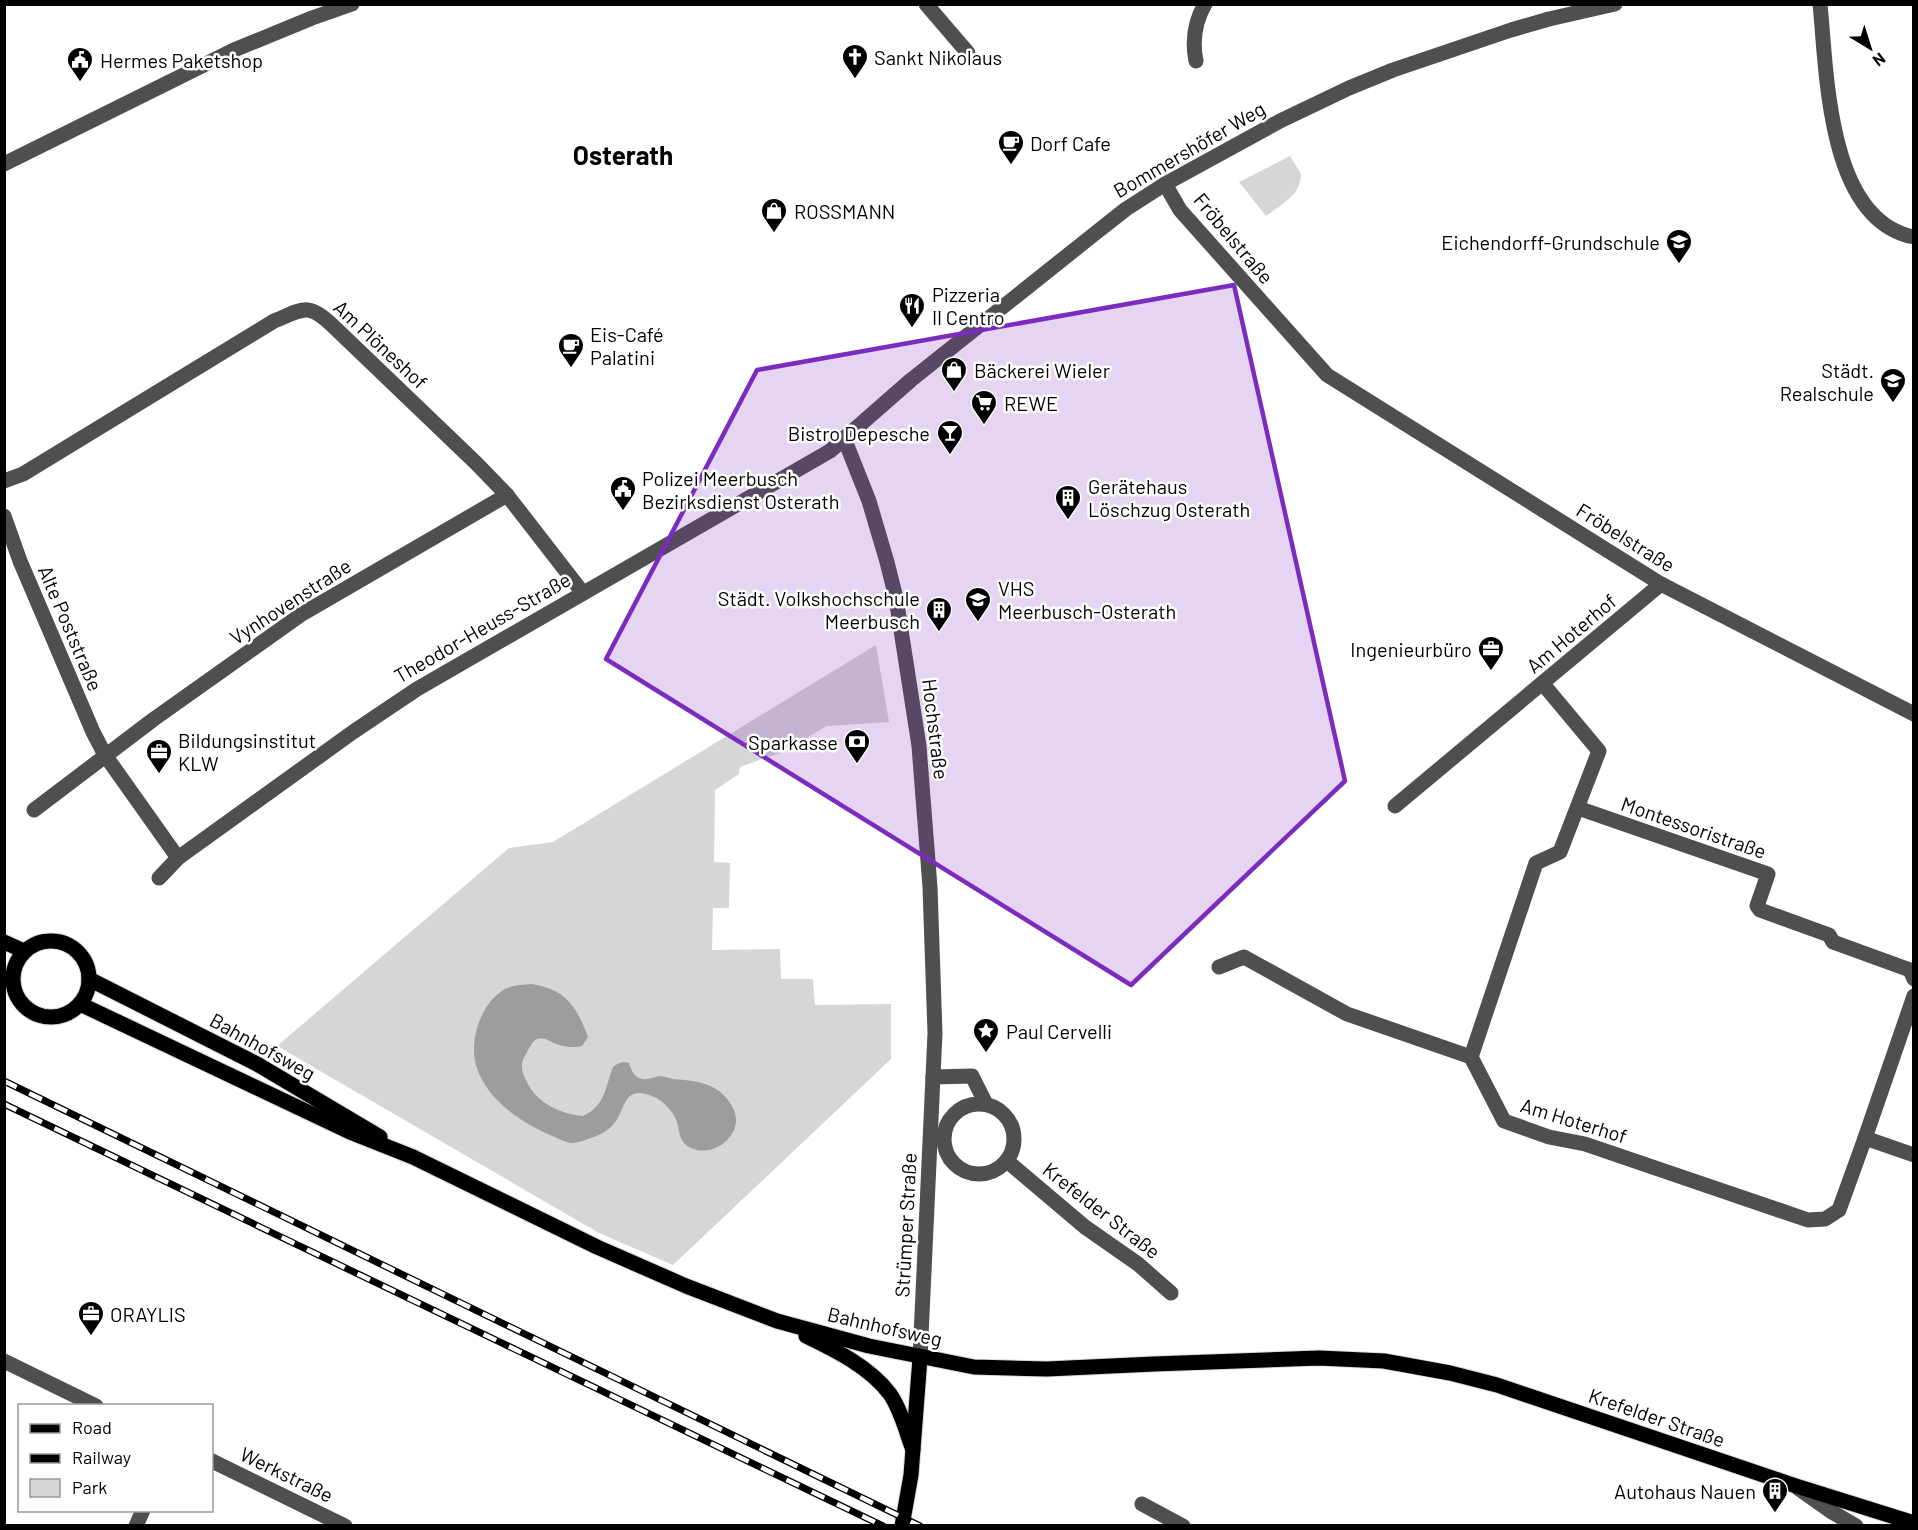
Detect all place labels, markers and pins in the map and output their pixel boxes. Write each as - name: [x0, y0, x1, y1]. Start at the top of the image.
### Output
- church icon: Sankt Nikolaus: [840, 42, 870, 80]
- public building icon: Hermes Paketshop: [65, 45, 95, 83]
- place label: Sankt Nikolaus: [874, 45, 1002, 69]
- place label: Hermes Paketshop: [100, 48, 263, 72]
- cafe icon: Dorf Cafe: [996, 128, 1026, 166]
- place label: Dorf Cafe: [1030, 131, 1111, 155]
- shop icon: ROSSMANN: [759, 196, 789, 234]
- place label: ROSSMANN: [794, 199, 895, 223]
- school or university icon: Eichendorff-Grundschule: [1664, 227, 1694, 265]
- place label: Eichendorff-Grundschule: [1441, 230, 1660, 254]
- place label: Pizzeria Il Centro: [932, 282, 1005, 329]
- restaurant icon: Pizzeria Il Centro: [897, 291, 927, 329]
- place label: Eis-Café Palatini: [590, 322, 664, 369]
- cafe icon: Eis-Café Palatini: [556, 331, 586, 369]
- shop icon: Bäckerei Wieler: [939, 355, 969, 393]
- place label: Bäckerei Wieler: [974, 358, 1110, 382]
- place label: Städt. Realschule: [1780, 358, 1874, 405]
- school or university icon: Städt. Realschule: [1878, 366, 1908, 404]
- supermarket icon: REWE: [969, 388, 999, 426]
- place label: REWE: [1004, 391, 1058, 415]
- bar icon: Bistro Depesche: [935, 418, 965, 456]
- place label: Bistro Depesche: [788, 421, 930, 445]
- place label: Polizei Meerbusch Bezirksdienst Osterath: [642, 466, 840, 513]
- public building icon: Polizei Meerbusch Bezirksdienst Osterath: [608, 474, 638, 512]
- place label: Gerätehaus Löschzug Osterath: [1088, 474, 1250, 521]
- building icon: Gerätehaus Löschzug Osterath: [1053, 483, 1083, 521]
- place label: VHS Meerbusch-Osterath: [998, 576, 1176, 623]
- school or university icon: VHS Meerbusch-Osterath: [963, 585, 993, 623]
- place label: Städt. Volkshochschule Meerbusch: [718, 586, 920, 633]
- building icon: Städt. Volkshochschule Meerbusch: [924, 595, 954, 633]
- office icon: Ingenieurbüro: [1476, 634, 1506, 672]
- place label: Ingenieurbüro: [1350, 637, 1472, 661]
- bank icon: Sparkasse: [842, 727, 872, 765]
- place label: Bildungsinstitut KLW: [178, 728, 316, 775]
- place label: Sparkasse: [748, 730, 838, 754]
- office icon: Bildungsinstitut KLW: [144, 737, 174, 775]
- place icon: Paul Cervelli: [971, 1016, 1001, 1054]
- place label: Paul Cervelli: [1006, 1019, 1112, 1043]
- office icon: ORAYLIS: [76, 1299, 106, 1337]
- place label: ORAYLIS: [110, 1302, 186, 1326]
- building icon: Autohaus Nauen: [1760, 1476, 1790, 1514]
- place label: Autohaus Nauen: [1614, 1479, 1756, 1503]

